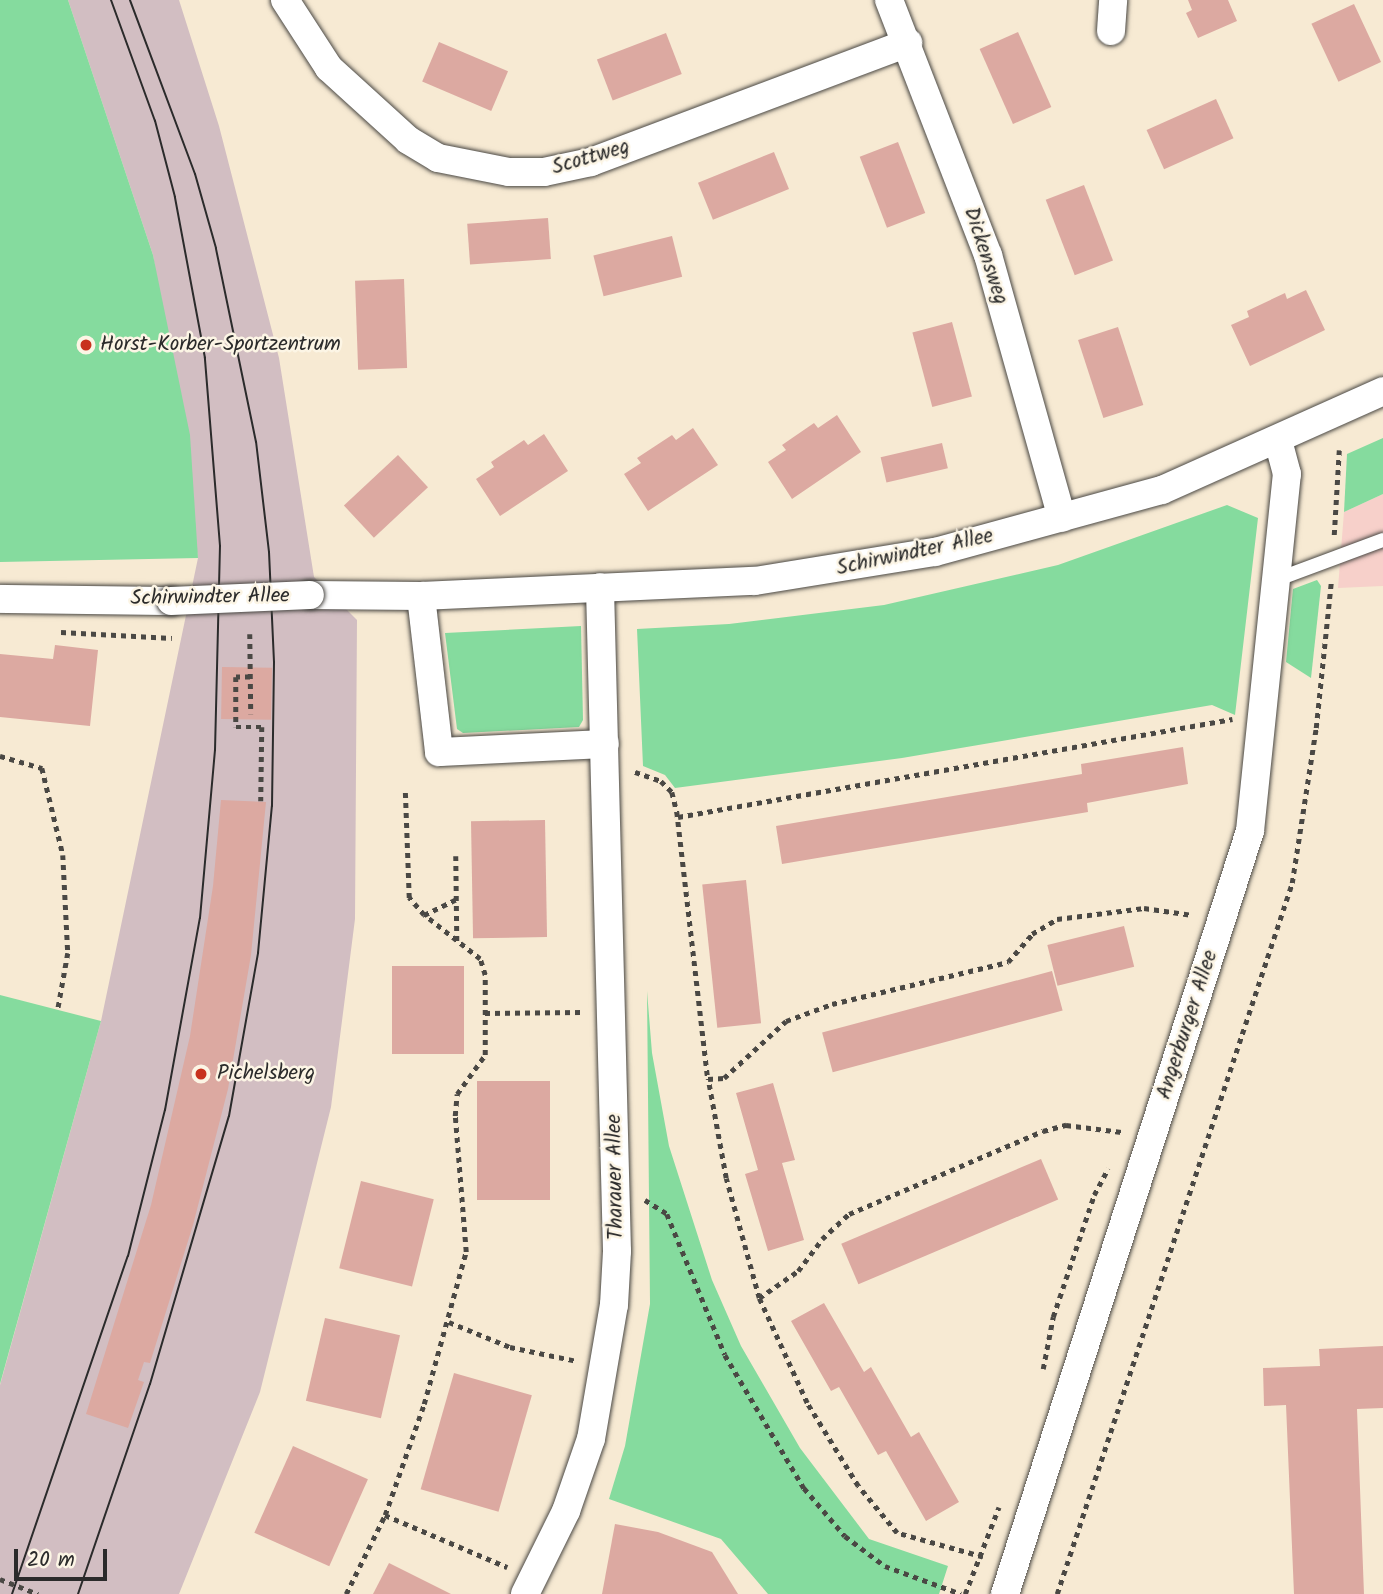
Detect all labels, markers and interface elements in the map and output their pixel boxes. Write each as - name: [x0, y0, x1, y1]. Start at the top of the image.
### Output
- street label: Scottweg: [549, 135, 633, 181]
- street label: Dickensweg: [957, 204, 1013, 308]
- place label: Horst-Korber-Sportzentrum: [100, 332, 341, 358]
- marker: Horst-Korber-Sportzentrum: [78, 337, 94, 353]
- street label: Schirwindter Allee: [834, 524, 996, 582]
- street label: Schirwindter Allee: [130, 584, 290, 612]
- street label: Angerburger Allee: [1152, 947, 1224, 1103]
- place label: Pichelsberg: [217, 1061, 315, 1087]
- marker: Pichelsberg: [191, 1064, 211, 1084]
- street label: Tharauer Allee: [602, 1114, 630, 1240]
- scale bar: [18, 1534, 110, 1578]
- text: 20 m: [27, 1544, 75, 1577]

